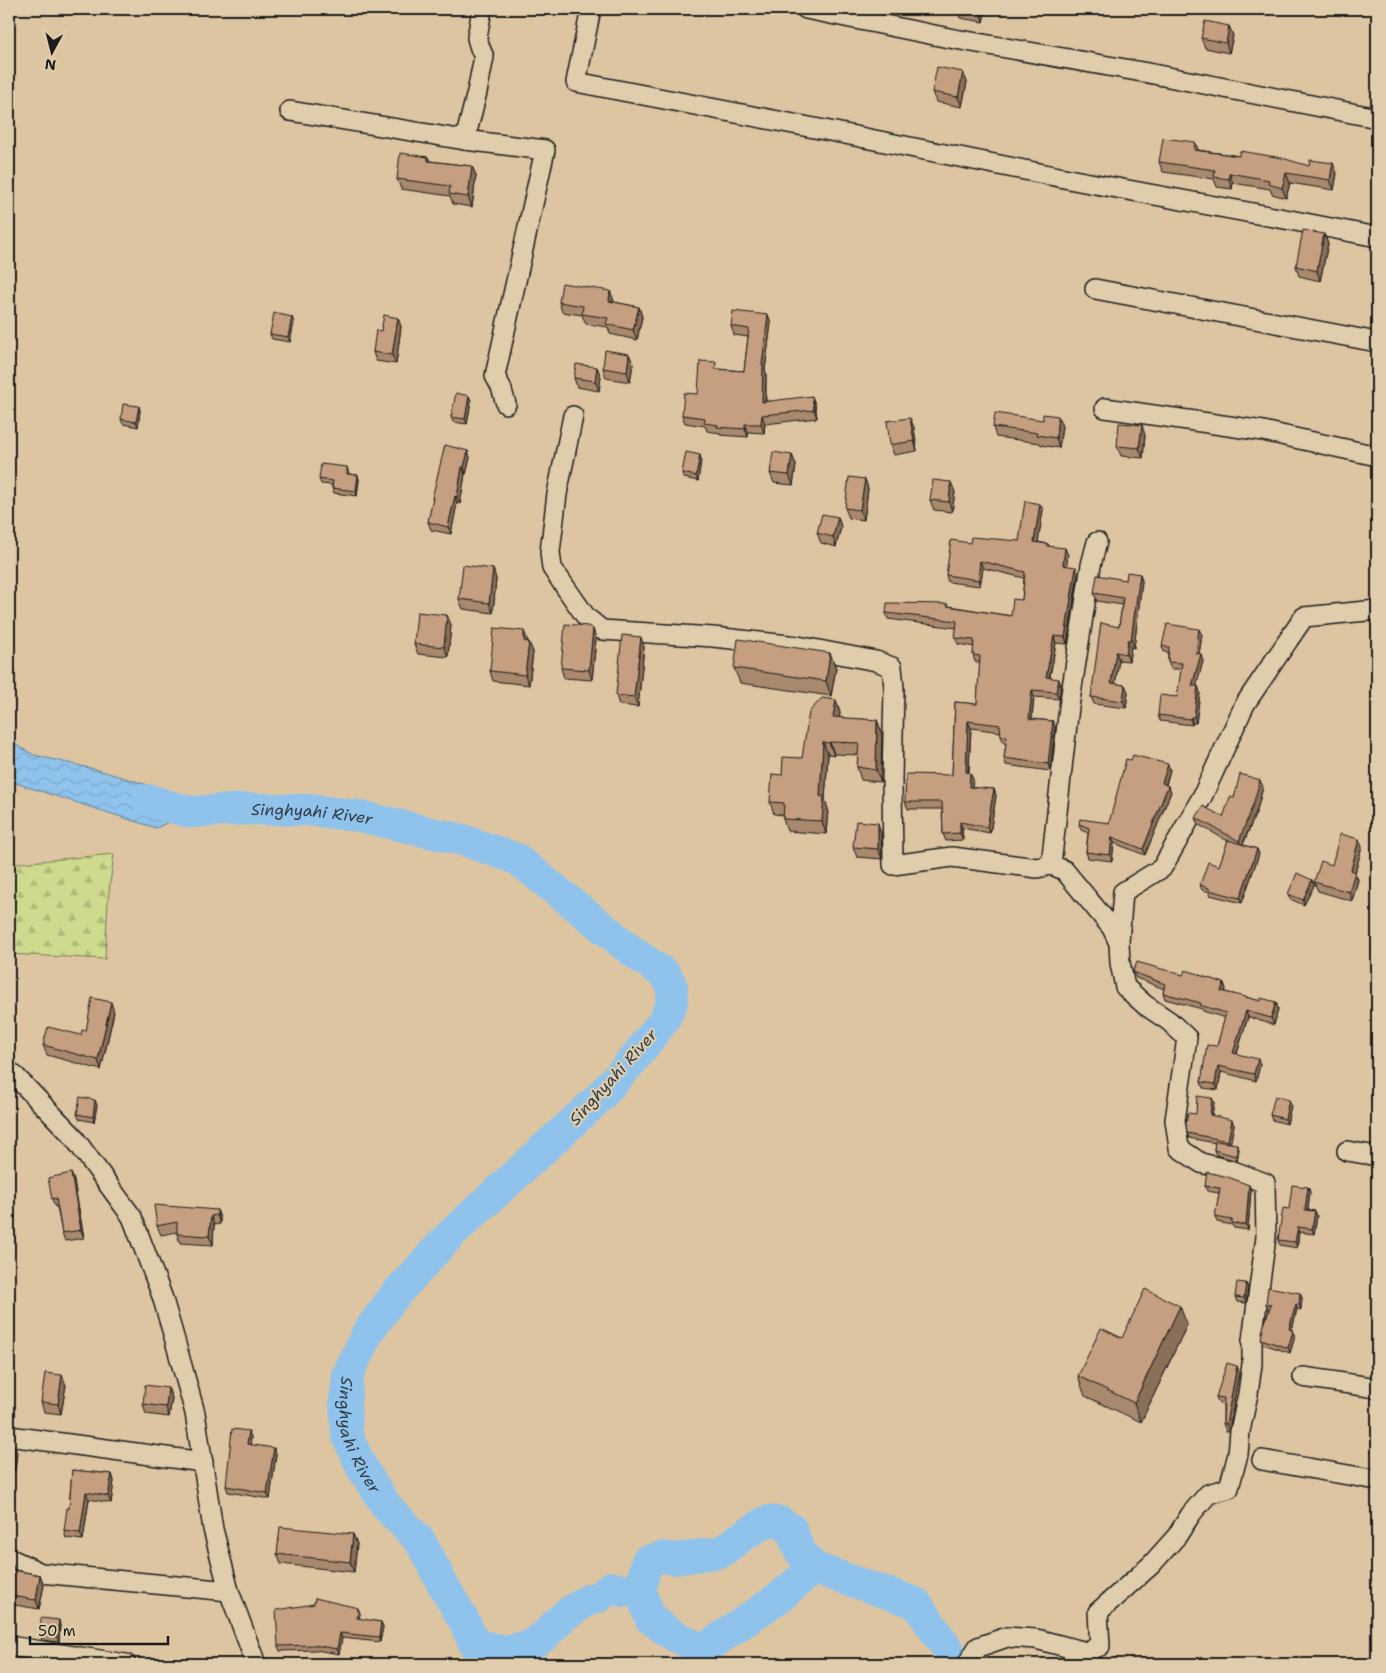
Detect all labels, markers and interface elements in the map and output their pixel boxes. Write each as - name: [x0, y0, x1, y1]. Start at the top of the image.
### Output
- north arrow: [28, 28, 78, 78]
- text: N: [44, 55, 57, 75]
- water label: Singhyahi River: [251, 799, 375, 829]
- water label: Singhyahi River: [564, 1024, 662, 1129]
- water label: Singhyahi River: [334, 1376, 386, 1497]
- scale bar: [30, 1613, 168, 1645]
- text: 50 m: [38, 1621, 76, 1641]

